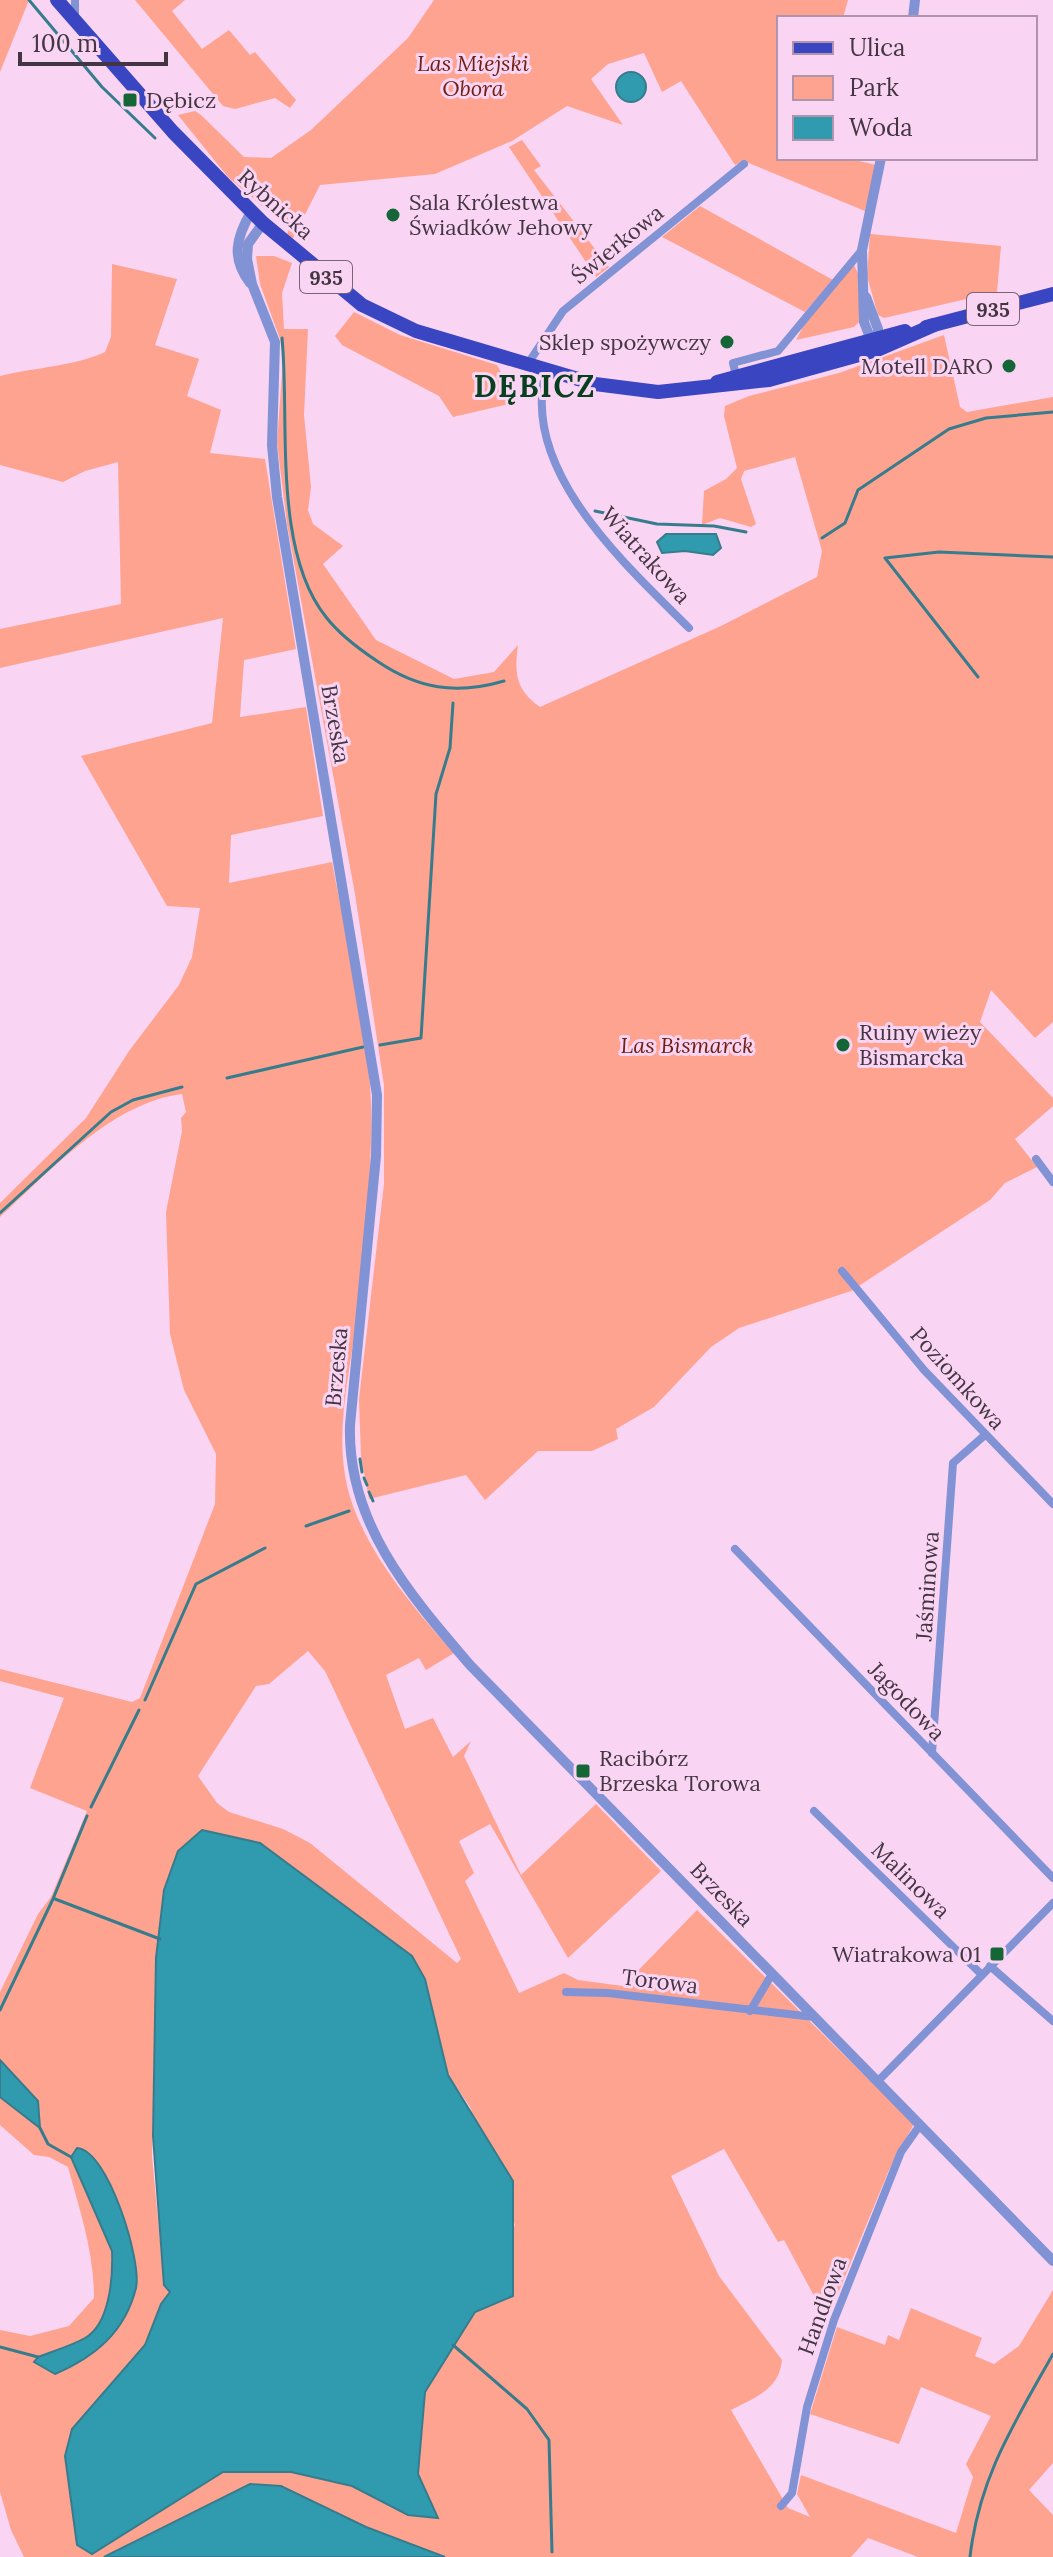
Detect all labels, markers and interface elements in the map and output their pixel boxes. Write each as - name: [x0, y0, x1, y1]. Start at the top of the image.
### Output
- scale bar: [20, 16, 166, 66]
- legend: [777, 16, 1037, 160]
- text: 100 m: [32, 28, 98, 59]
- text: Ulica: [849, 32, 905, 63]
- park label: Las Miejski Obora: [417, 49, 529, 102]
- text: Park: [849, 72, 899, 103]
- place label: Dębicz: [146, 86, 216, 114]
- marker: Dębicz: [121, 91, 139, 109]
- text: Woda: [849, 112, 913, 143]
- street label: Rybnicka: [232, 163, 320, 245]
- place label: Sala Królestwa Świadków Jehowy: [409, 188, 593, 241]
- street label: Świerkowa: [565, 198, 669, 290]
- marker: Sala Królestwa Świadków Jehowy: [384, 206, 402, 224]
- road number: 935: [300, 261, 352, 293]
- road number: 935: [967, 293, 1019, 325]
- place label: Sklep spożywczy: [539, 328, 711, 356]
- marker: Sklep spożywczy: [718, 333, 736, 351]
- place label: Motell DARO: [861, 352, 993, 380]
- marker: Motell DARO: [1000, 357, 1018, 375]
- district label: DĘBICZ: [474, 367, 596, 405]
- street label: Wiatrakowa: [595, 501, 697, 609]
- street label: Brzeska: [315, 682, 357, 766]
- place label: Ruiny wieży Bismarcka: [859, 1018, 982, 1071]
- park label: Las Bismarck: [620, 1031, 754, 1059]
- marker: Ruiny wieży Bismarcka: [834, 1036, 852, 1054]
- street label: Poziomkowa: [904, 1321, 1012, 1435]
- street label: Brzeska: [319, 1326, 353, 1408]
- street label: Jaśminowa: [909, 1530, 945, 1643]
- street label: Jagodowa: [862, 1655, 951, 1746]
- place label: Racibórz Brzeska Torowa: [599, 1744, 761, 1797]
- marker: Racibórz Brzeska Torowa: [574, 1762, 592, 1780]
- street label: Malinowa: [866, 1836, 956, 1924]
- street label: Brzeska: [684, 1856, 760, 1932]
- place label: Wiatrakowa 01: [832, 1940, 981, 1968]
- marker: Wiatrakowa 01: [988, 1945, 1006, 1963]
- street label: Torowa: [620, 1962, 700, 2000]
- street label: Handlowa: [791, 2253, 853, 2359]

